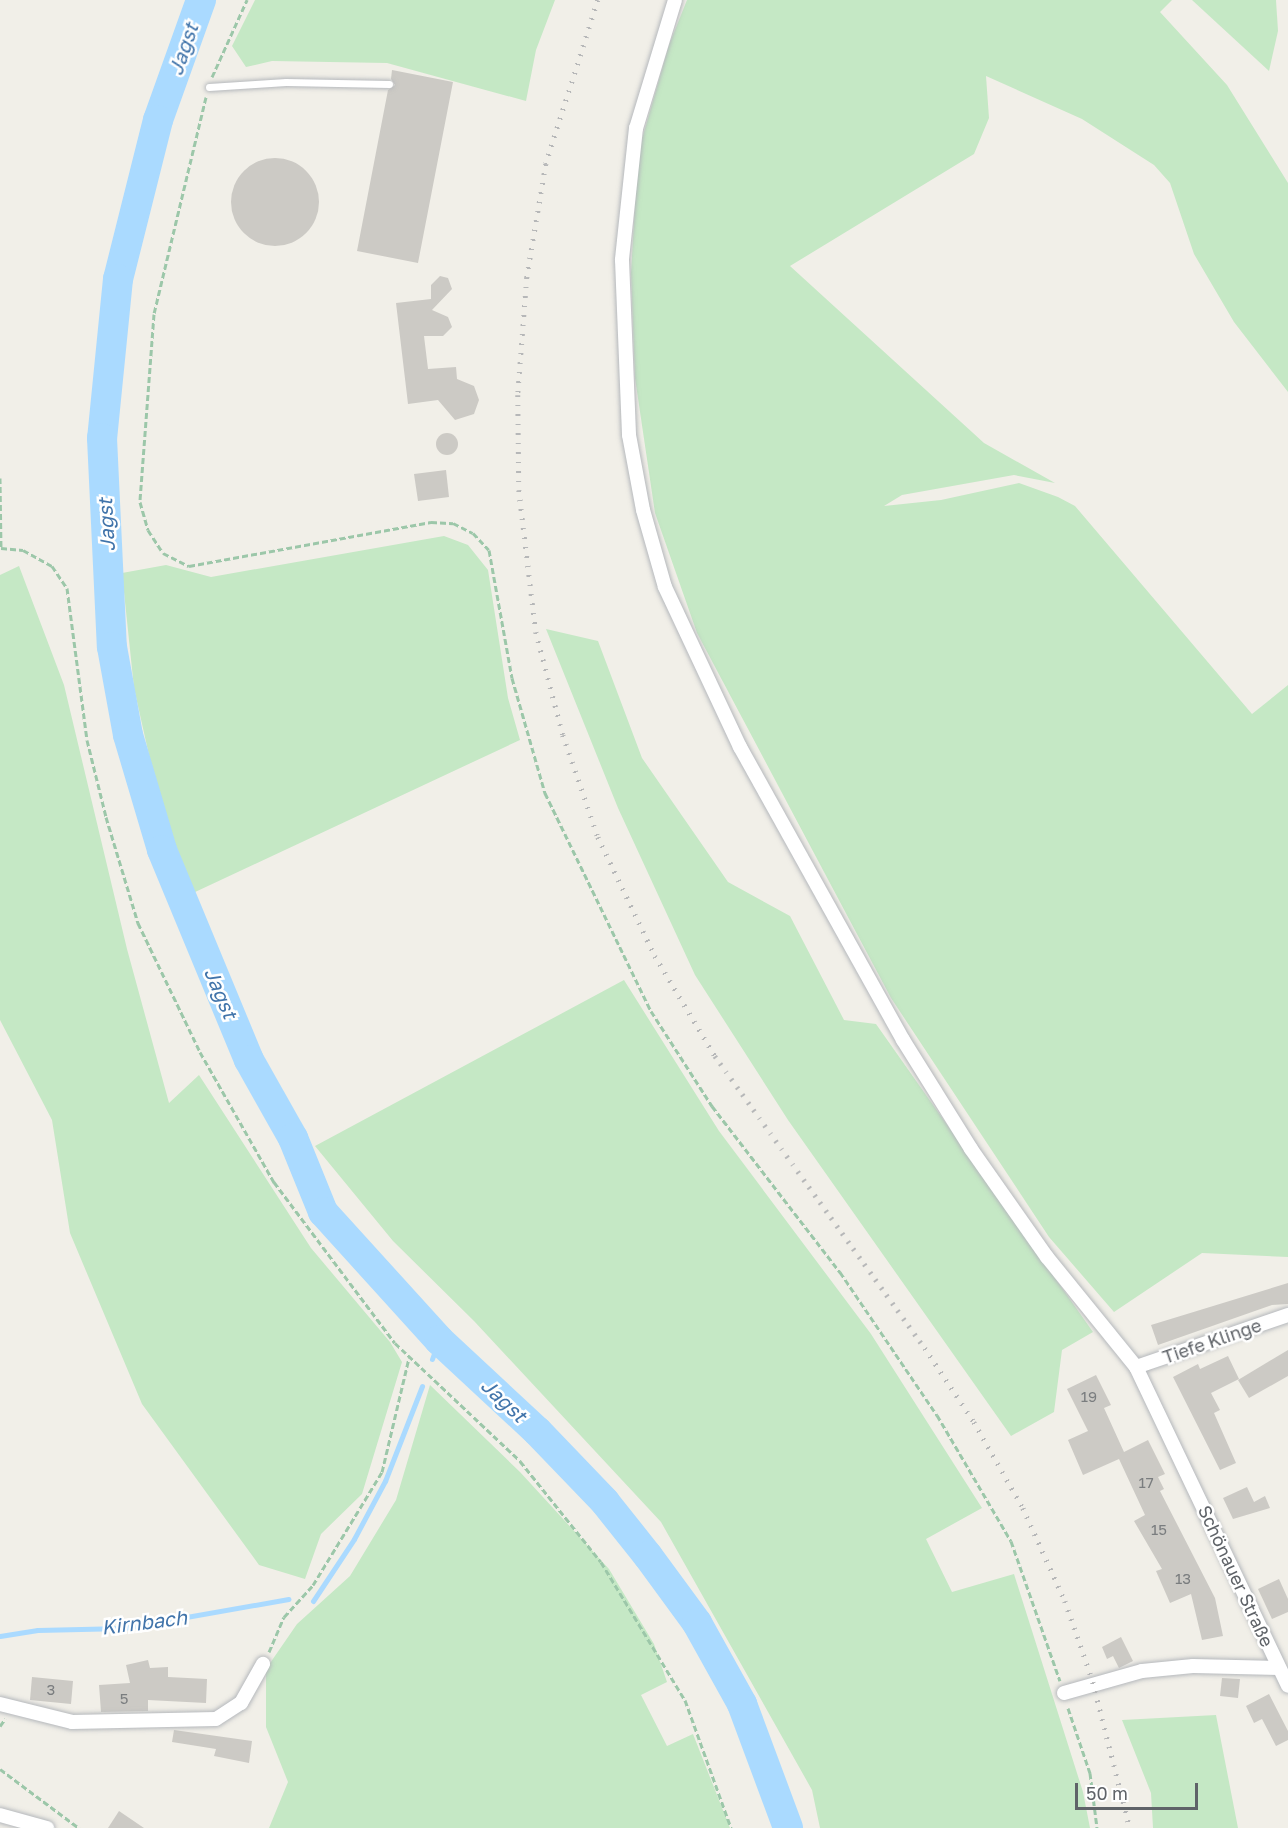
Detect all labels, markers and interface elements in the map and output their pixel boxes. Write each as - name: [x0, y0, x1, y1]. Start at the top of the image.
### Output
- water label: Jagst: [163, 20, 203, 78]
- water label: Jagst: [93, 498, 119, 552]
- water label: Jagst: [200, 964, 242, 1022]
- street label: Tiefe Klinge: [1160, 1314, 1264, 1368]
- water label: Jagst: [476, 1373, 532, 1427]
- house number: 19: [1081, 1388, 1097, 1406]
- house number: 17: [1138, 1474, 1154, 1492]
- street label: Schönauer Straße: [1194, 1502, 1278, 1650]
- house number: 15: [1151, 1521, 1167, 1539]
- house number: 13: [1175, 1570, 1191, 1588]
- water label: Kirnbach: [100, 1605, 188, 1639]
- house number: 3: [47, 1681, 55, 1699]
- house number: 5: [120, 1690, 128, 1708]
- scale bar: [1078, 1771, 1201, 1809]
- text: 50 m: [1086, 1782, 1128, 1804]

